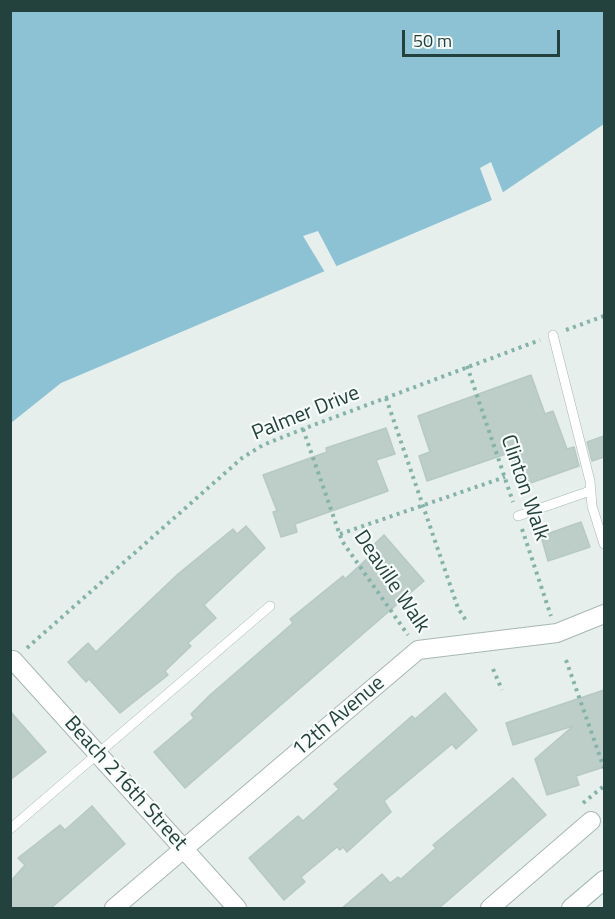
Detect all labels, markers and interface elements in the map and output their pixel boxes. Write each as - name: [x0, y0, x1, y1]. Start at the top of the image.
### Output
- scale bar: [405, 18, 562, 56]
- text: 50 m: [413, 27, 452, 54]
- street label: Palmer Drive: [249, 381, 363, 447]
- street label: Clinton Walk: [494, 432, 554, 544]
- street label: Deaville Walk: [348, 526, 434, 638]
- street label: 12th Avenue: [288, 671, 390, 763]
- street label: Beach 216th Street: [58, 712, 192, 856]

